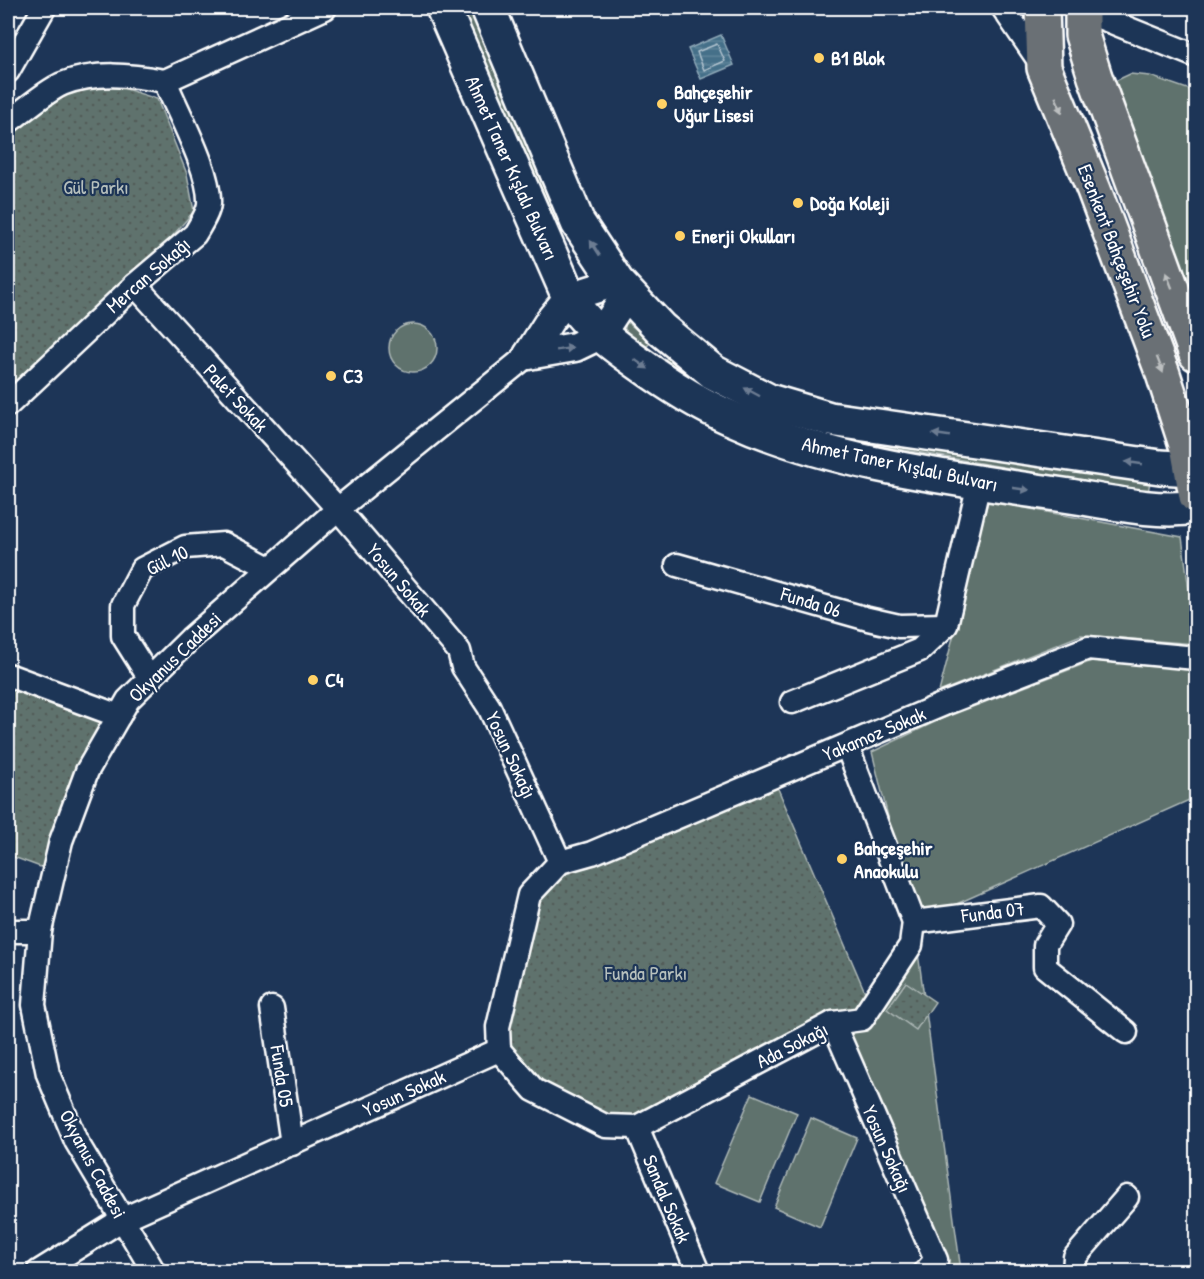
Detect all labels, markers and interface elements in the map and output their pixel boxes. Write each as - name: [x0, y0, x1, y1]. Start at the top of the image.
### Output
- place label: B1 Blok: [831, 44, 886, 71]
- marker: B1 Blok: [812, 51, 826, 65]
- street label: Ahmet Taner Kışlalı Bulvarı: [460, 71, 565, 264]
- place label: Bahçeşehir Uğur Lisesi: [674, 78, 754, 129]
- one-way arrow: [1055, 96, 1064, 113]
- marker: Bahçeşehir Uğur Lisesi: [655, 97, 669, 111]
- street label: Esenkent Bahçeşehir Yolu: [1072, 160, 1163, 341]
- park label: Gül Parkı: [63, 173, 129, 200]
- place label: Doğa Koleji: [810, 189, 890, 217]
- marker: Doğa Koleji: [791, 196, 805, 210]
- place label: Enerji Okulları: [692, 222, 795, 249]
- marker: Enerji Okulları: [673, 229, 687, 243]
- street label: Mercan Sokağı: [100, 230, 196, 319]
- one-way arrow: [590, 240, 601, 256]
- one-way arrow: [1163, 271, 1173, 289]
- one-way arrow: [556, 344, 575, 353]
- one-way arrow: [1155, 356, 1165, 374]
- street label: Palet Sokak: [198, 358, 275, 438]
- one-way arrow: [632, 358, 648, 370]
- place label: C3: [343, 362, 363, 389]
- marker: C3: [324, 369, 338, 383]
- one-way arrow: [743, 387, 760, 397]
- street label: Ahmet Taner Kışlalı Bulvarı: [800, 430, 1000, 497]
- one-way arrow: [931, 431, 950, 440]
- one-way arrow: [1124, 459, 1143, 468]
- one-way arrow: [1012, 484, 1031, 493]
- street label: Yosun Sokak: [361, 537, 438, 622]
- street label: Gül 10: [141, 538, 192, 581]
- street label: Funda 06: [777, 579, 845, 623]
- street label: Okyanus Caddesi: [122, 605, 227, 708]
- place label: C4: [325, 666, 344, 693]
- marker: C4: [306, 673, 320, 687]
- street label: Yakamoz Sokak: [818, 700, 929, 767]
- street label: Yosun Sokağı: [480, 707, 543, 803]
- place label: Bahçeşehir Anaokulu: [854, 834, 933, 884]
- marker: Bahçeşehir Anaokulu: [835, 852, 849, 866]
- street label: Funda 07: [959, 894, 1026, 929]
- park label: Funda Parkı: [604, 959, 687, 986]
- street label: Ada Sokağı: [751, 1015, 832, 1074]
- street label: Funda 05: [264, 1042, 301, 1109]
- street label: Yosun Sokak: [358, 1062, 449, 1123]
- street label: Yosun Sokağı: [856, 1101, 919, 1197]
- street label: Okyanus Caddesi: [53, 1105, 133, 1223]
- street label: Sandal Sokak: [637, 1151, 698, 1247]

